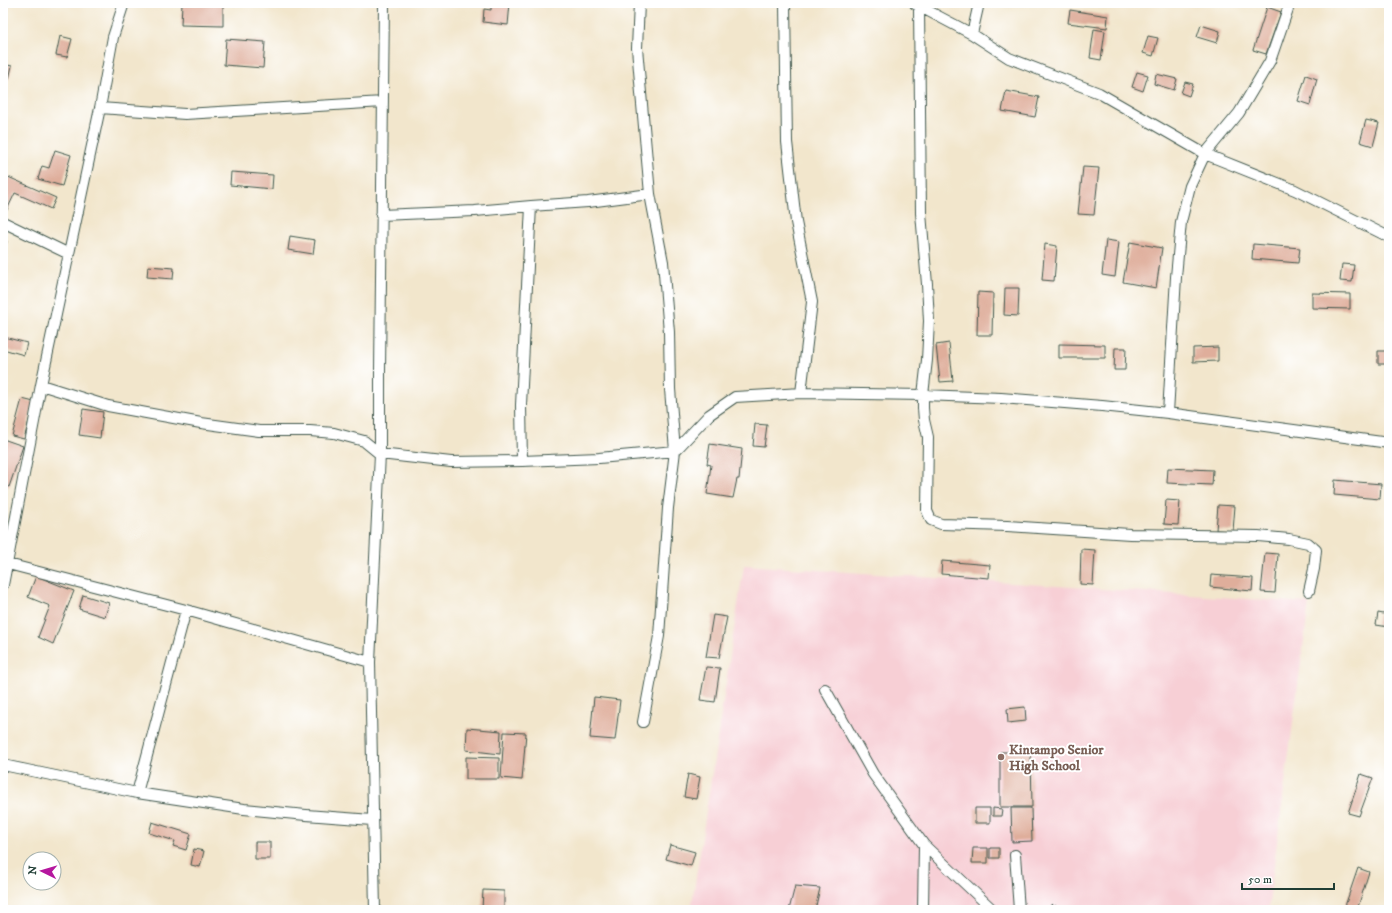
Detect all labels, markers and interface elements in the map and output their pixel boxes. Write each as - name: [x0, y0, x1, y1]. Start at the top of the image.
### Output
- place label: Kintampo Senior High School: [1009, 741, 1104, 775]
- marker: Kintampo Senior High School: [996, 752, 1006, 762]
- north arrow: [22, 851, 62, 891]
- text: N: [26, 865, 40, 875]
- scale bar: [1242, 865, 1334, 891]
- text: 50 m: [1248, 872, 1272, 887]

